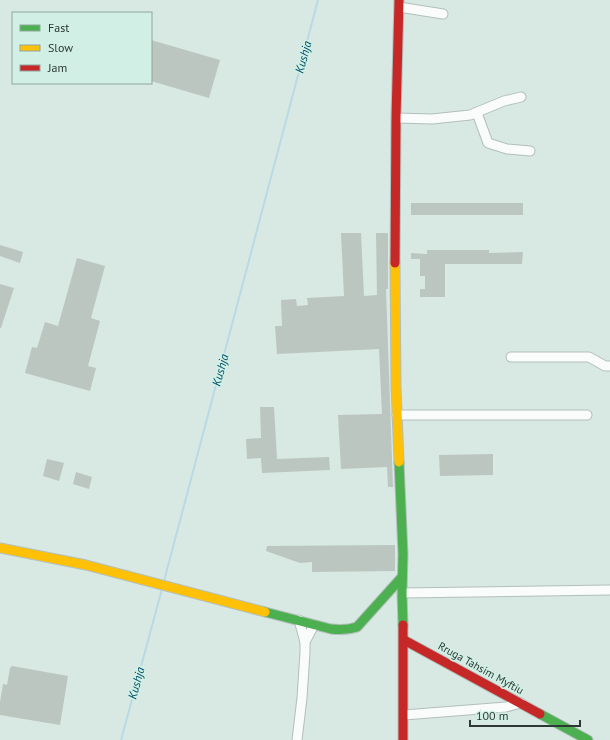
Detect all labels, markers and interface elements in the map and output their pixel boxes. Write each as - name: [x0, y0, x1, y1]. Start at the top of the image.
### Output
- legend: [12, 12, 152, 84]
- text: Fast: [48, 20, 69, 35]
- water label: Kushja: [292, 39, 315, 75]
- text: Slow: [48, 40, 73, 55]
- text: Jam: [47, 60, 67, 75]
- water label: Kushja: [209, 352, 232, 388]
- street label: Rruga Tahsim Myftiu: [436, 639, 526, 697]
- water label: Kushja: [125, 665, 148, 701]
- scale bar: [470, 702, 580, 728]
- text: 100 m: [476, 708, 509, 723]

